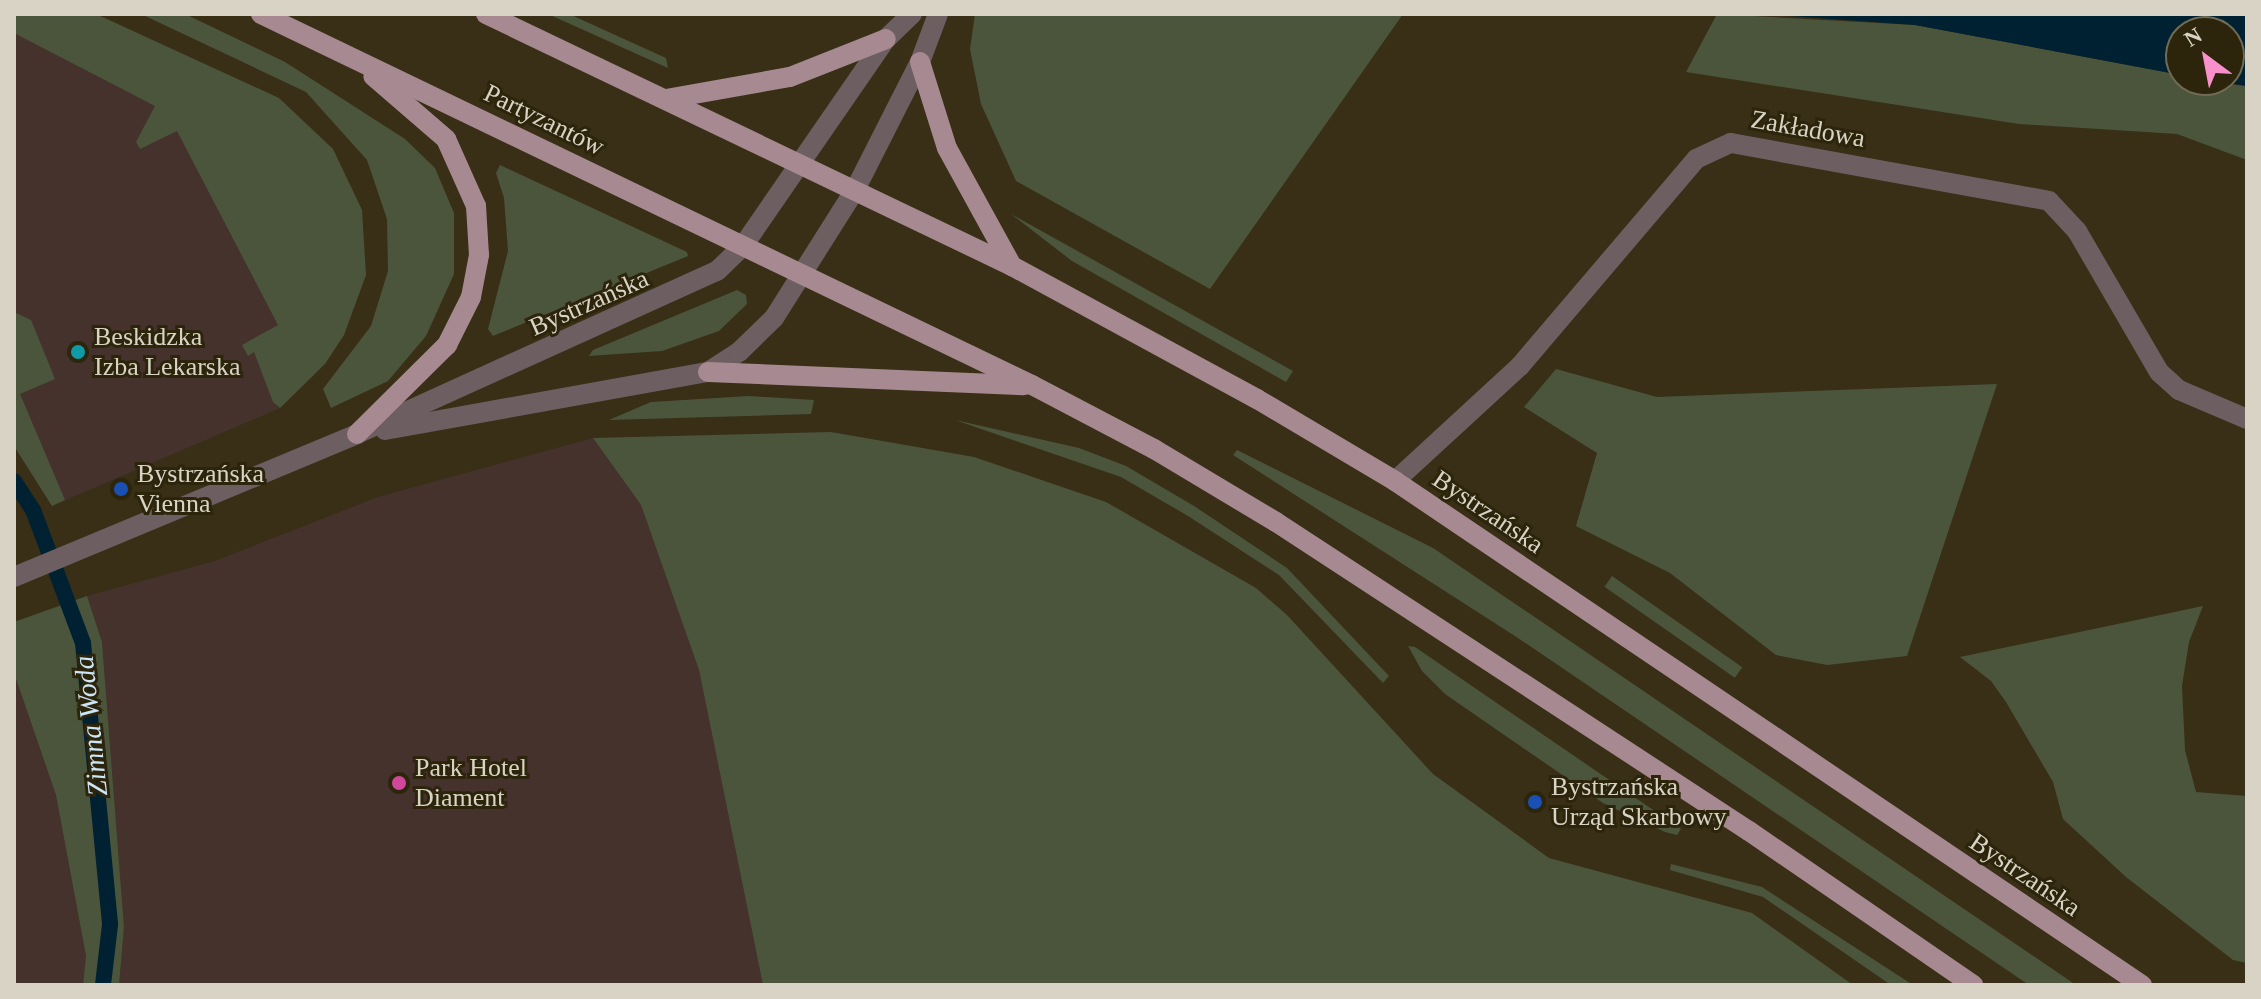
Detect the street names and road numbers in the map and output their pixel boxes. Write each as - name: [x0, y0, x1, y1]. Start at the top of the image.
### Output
- street label: Partyzantów: [479, 77, 609, 163]
- street label: Zakładowa: [1748, 104, 1868, 154]
- street label: Bystrzańska: [525, 263, 653, 343]
- street label: Bystrzańska: [1427, 464, 1549, 560]
- street label: Bystrzańska: [1964, 827, 2086, 923]

